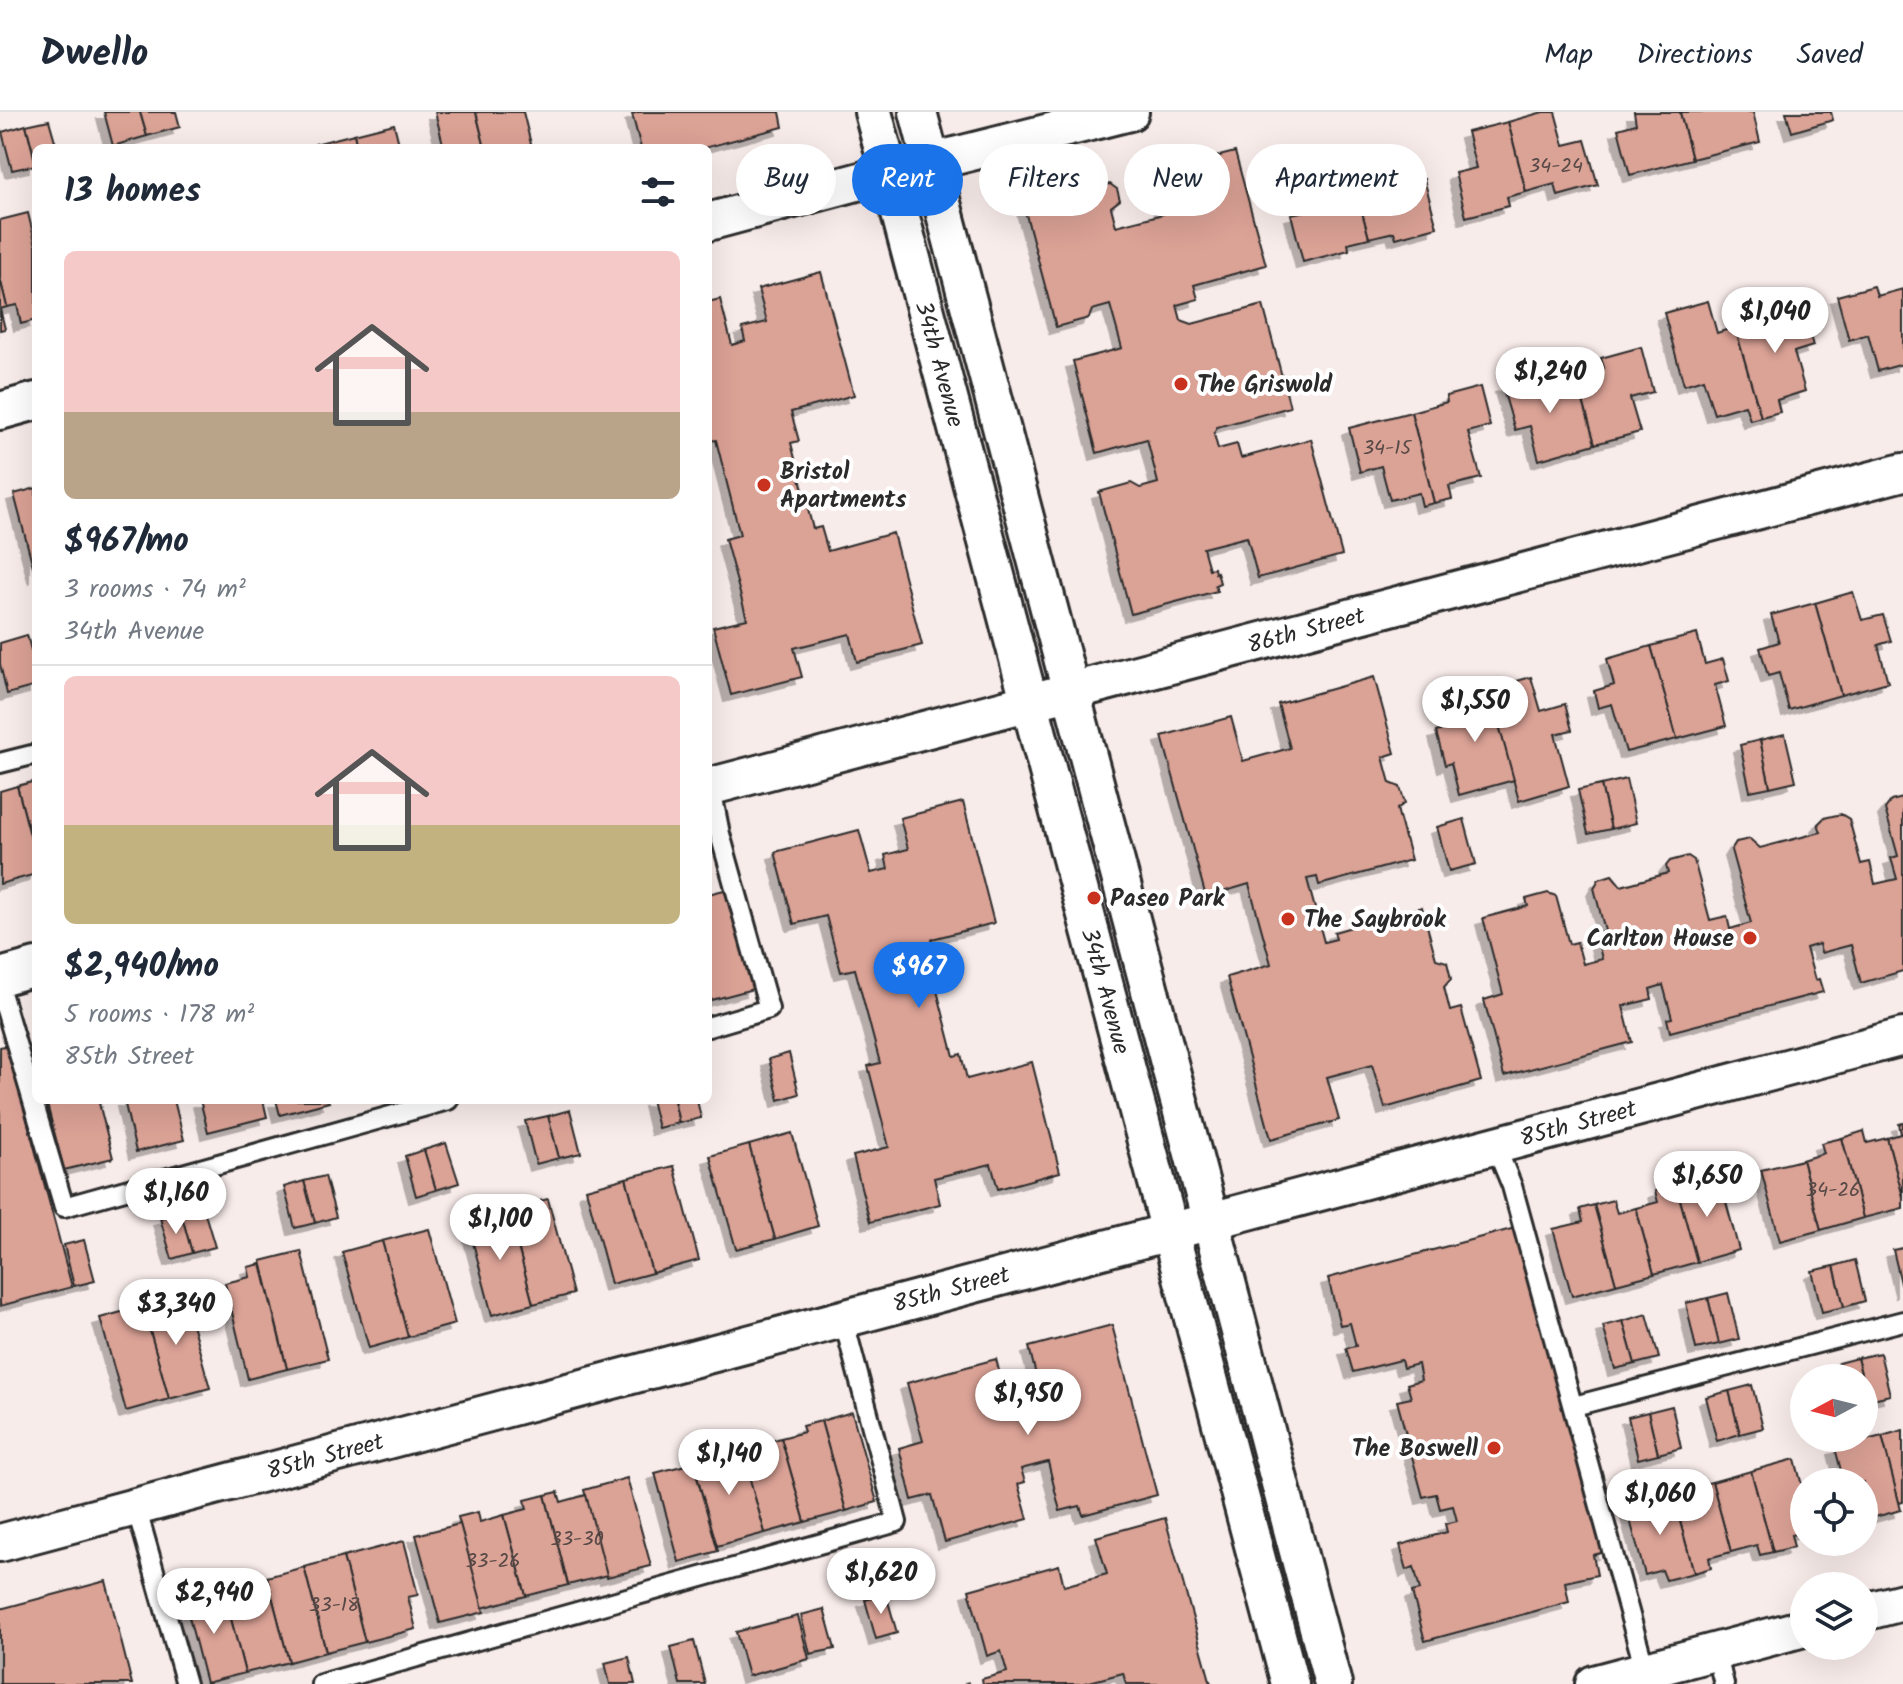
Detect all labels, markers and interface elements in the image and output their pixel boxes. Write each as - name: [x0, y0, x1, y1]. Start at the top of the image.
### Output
- text: Dwello: [40, 25, 148, 85]
- text: Map: [1544, 33, 1593, 78]
- text: Directions: [1637, 33, 1753, 78]
- text: Saved: [1797, 33, 1863, 78]
- chip: Buy: [736, 144, 836, 216]
- chip: Rent: [852, 144, 963, 216]
- chip: Filters: [979, 144, 1108, 216]
- chip: New: [1124, 144, 1230, 216]
- chip: Apartment: [1246, 144, 1427, 216]
- house number: 34-24: [1529, 151, 1583, 183]
- text: 13 homes: [64, 165, 201, 219]
- icon: filters: [636, 170, 680, 214]
- pin: $1,040: [1710, 287, 1840, 355]
- text: $1,040: [1740, 292, 1810, 334]
- street label: 34th Avenue: [903, 297, 974, 432]
- icon: home: [300, 303, 444, 447]
- pin: $1,240: [1485, 347, 1615, 415]
- text: $1,240: [1514, 352, 1586, 394]
- place label: The Griswold: [1197, 366, 1333, 405]
- marker: The Griswold: [1172, 375, 1190, 393]
- house number: 34-15: [1363, 433, 1413, 465]
- place label: Bristol Apartments: [780, 453, 906, 520]
- marker: Bristol Apartments: [755, 476, 773, 494]
- text: $967/mo: [64, 515, 189, 569]
- text: 3 rooms · 74 m²: [64, 569, 246, 611]
- street label: 86th Street: [1243, 597, 1370, 666]
- text: 34th Avenue: [64, 611, 204, 653]
- pin: $1,550: [1410, 676, 1540, 744]
- text: $1,550: [1440, 681, 1510, 723]
- icon: home: [300, 728, 444, 872]
- place label: Paseo Park: [1110, 880, 1226, 919]
- marker: Paseo Park: [1085, 889, 1103, 907]
- place label: The Saybrook: [1304, 901, 1447, 940]
- marker: The Saybrook: [1279, 910, 1297, 928]
- place label: Carlton House: [1586, 920, 1734, 959]
- street label: 34th Avenue: [1069, 924, 1140, 1059]
- marker: Carlton House: [1741, 929, 1759, 947]
- text: $2,940/mo: [64, 940, 219, 994]
- pin: $967: [872, 942, 966, 1010]
- text: $967: [892, 947, 946, 989]
- text: 5 rooms · 178 m²: [64, 994, 254, 1036]
- text: 85th Street: [64, 1036, 194, 1078]
- street label: 85th Street: [1515, 1090, 1642, 1159]
- pin: $1,650: [1642, 1151, 1772, 1219]
- text: $1,650: [1672, 1156, 1742, 1198]
- pin: $1,160: [111, 1168, 241, 1236]
- text: $1,160: [143, 1173, 209, 1215]
- house number: 34-26: [1806, 1175, 1860, 1207]
- pin: $1,100: [435, 1194, 565, 1262]
- text: $1,100: [468, 1199, 532, 1241]
- street label: 85th Street: [888, 1256, 1015, 1325]
- pin: $3,340: [111, 1279, 241, 1347]
- text: $3,340: [137, 1284, 215, 1326]
- north arrow: [1790, 1364, 1878, 1452]
- map controls: [1790, 1364, 1878, 1660]
- pin: $1,950: [963, 1369, 1093, 1437]
- text: $1,950: [993, 1374, 1063, 1416]
- street label: 85th Street: [262, 1423, 389, 1492]
- pin: $1,140: [664, 1429, 794, 1497]
- place label: The Boswell: [1352, 1430, 1479, 1469]
- text: $1,140: [696, 1434, 762, 1476]
- marker: The Boswell: [1485, 1439, 1503, 1457]
- button: locate: [1790, 1468, 1878, 1556]
- pin: $1,060: [1595, 1469, 1725, 1537]
- text: $1,060: [1625, 1474, 1695, 1516]
- house number: 33-30: [550, 1524, 604, 1556]
- house number: 33-26: [466, 1546, 520, 1578]
- pin: $1,620: [816, 1548, 946, 1616]
- text: $1,620: [845, 1553, 917, 1595]
- pin: $2,940: [149, 1568, 279, 1636]
- button: layers: [1790, 1572, 1878, 1660]
- text: $2,940: [175, 1573, 253, 1615]
- house number: 33-18: [309, 1590, 360, 1622]

